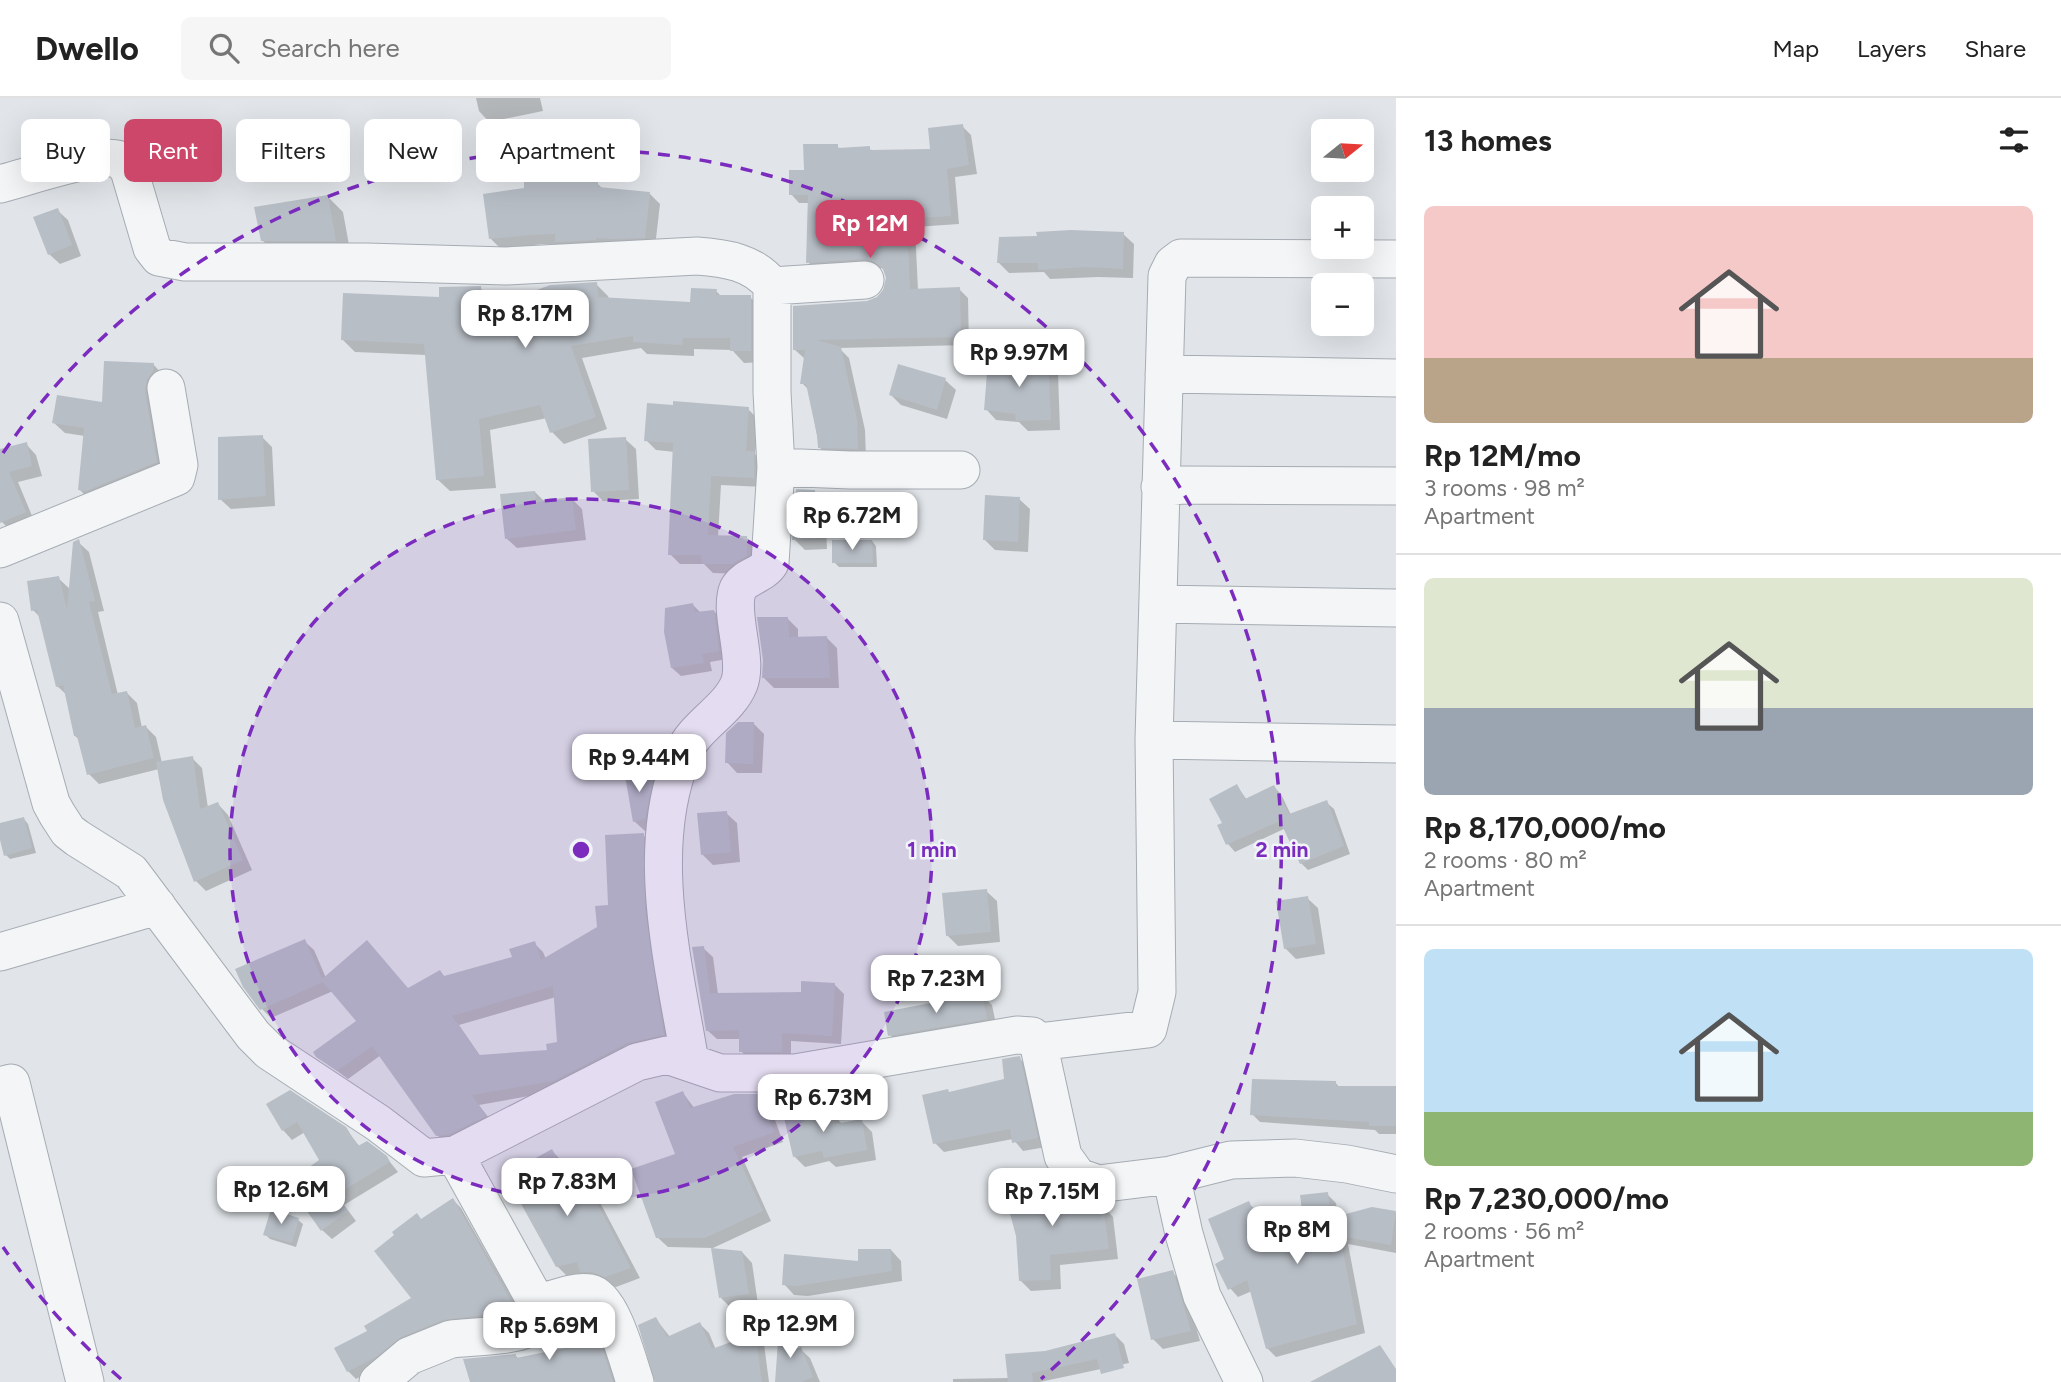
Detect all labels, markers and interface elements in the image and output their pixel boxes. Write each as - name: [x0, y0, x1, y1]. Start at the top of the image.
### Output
- search box: [181, 17, 671, 80]
- text: Dwello: [35, 29, 139, 68]
- icon: search: [205, 29, 243, 67]
- text: Search here: [261, 32, 400, 64]
- text: Map: [1772, 34, 1819, 63]
- text: Layers: [1857, 34, 1926, 63]
- text: Share: [1964, 34, 2026, 63]
- chip: Buy: [21, 119, 110, 182]
- chip: Rent: [124, 119, 222, 182]
- chip: Filters: [236, 119, 350, 182]
- chip: New: [364, 119, 462, 182]
- chip: Apartment: [476, 119, 640, 182]
- north arrow: [1311, 119, 1374, 182]
- map controls: [1311, 119, 1374, 336]
- icon: filters: [1995, 121, 2033, 159]
- text: 13 homes: [1424, 122, 1552, 159]
- button: +: [1311, 196, 1374, 259]
- pin: Rp 12M: [813, 200, 927, 260]
- text: Rp 12M: [832, 209, 908, 237]
- icon: home: [1666, 251, 1792, 377]
- button: −: [1311, 273, 1374, 336]
- pin: Rp 8.17M: [453, 290, 597, 350]
- text: Rp 8.17M: [477, 299, 573, 327]
- pin: Rp 9.97M: [947, 330, 1091, 389]
- text: Rp 9.97M: [969, 338, 1069, 366]
- text: Rp 12M/mo: [1424, 437, 1581, 474]
- text: 3 rooms · 98 m²: [1424, 474, 1585, 502]
- pin: Rp 6.72M: [780, 492, 924, 552]
- text: Rp 6.72M: [803, 501, 902, 529]
- text: Apartment: [1424, 502, 1535, 530]
- icon: home: [1666, 623, 1792, 749]
- pin: Rp 9.44M: [567, 734, 711, 794]
- text: Rp 9.44M: [588, 743, 690, 771]
- text: Rp 8,170,000/mo: [1424, 809, 1666, 846]
- text: 1 min: [907, 837, 957, 862]
- text: 2 min: [1256, 837, 1308, 862]
- centre of rings: [569, 838, 593, 862]
- text: 2 rooms · 80 m²: [1424, 846, 1587, 874]
- text: Apartment: [1424, 874, 1535, 902]
- pin: Rp 7.23M: [864, 956, 1008, 1015]
- text: Rp 7.23M: [887, 964, 985, 992]
- icon: home: [1666, 994, 1792, 1120]
- pin: Rp 6.73M: [751, 1074, 895, 1134]
- text: Rp 6.73M: [774, 1083, 872, 1111]
- pin: Rp 7.83M: [495, 1158, 639, 1218]
- pin: Rp 12.6M: [209, 1166, 353, 1226]
- text: Rp 7.83M: [517, 1167, 617, 1195]
- pin: Rp 7.15M: [980, 1168, 1124, 1228]
- text: Rp 12.6M: [233, 1175, 329, 1203]
- text: Rp 7.15M: [1004, 1177, 1100, 1205]
- text: Rp 7,230,000/mo: [1424, 1180, 1669, 1217]
- pin: Rp 8M: [1248, 1206, 1346, 1266]
- text: Rp 8M: [1263, 1215, 1331, 1243]
- text: 2 rooms · 56 m²: [1424, 1217, 1584, 1245]
- text: Apartment: [1424, 1245, 1535, 1273]
- pin: Rp 12.9M: [718, 1300, 862, 1360]
- pin: Rp 5.69M: [477, 1302, 621, 1362]
- text: Rp 12.9M: [742, 1309, 838, 1337]
- text: Rp 5.69M: [499, 1311, 599, 1339]

